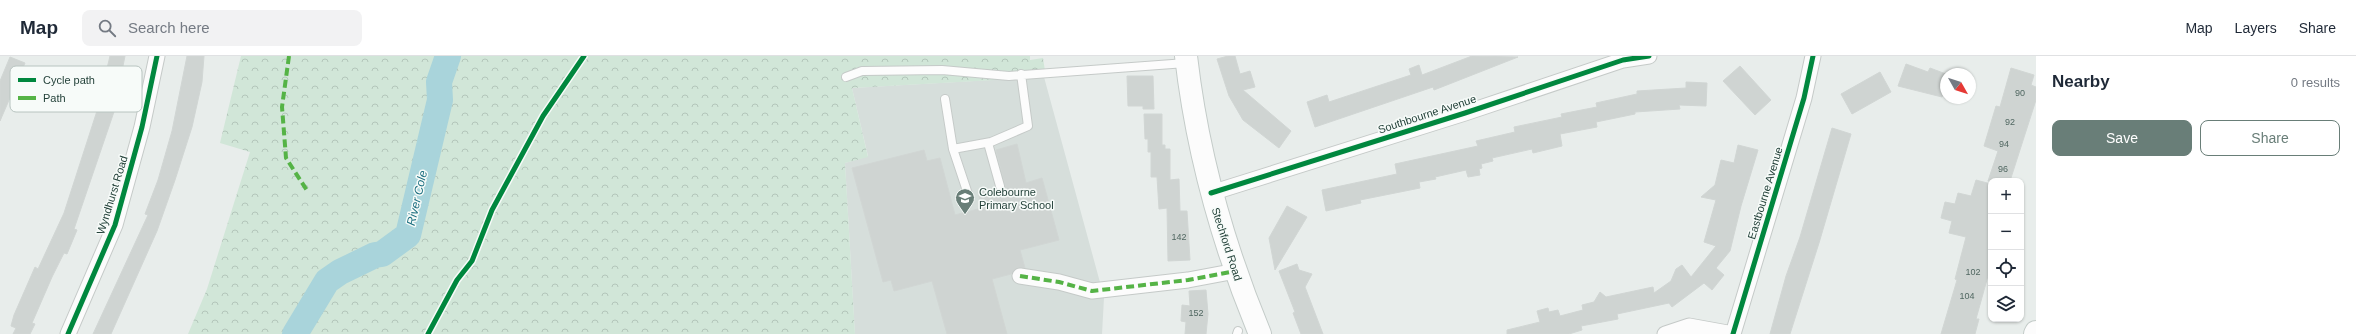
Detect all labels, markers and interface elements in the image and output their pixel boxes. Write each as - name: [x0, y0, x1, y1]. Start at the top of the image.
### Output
- search box: [82, 10, 362, 46]
- text: Map: [20, 17, 58, 38]
- icon: search: [96, 17, 118, 39]
- text: Search here: [128, 19, 210, 36]
- text: Map: [2185, 20, 2213, 36]
- text: Layers: [2235, 20, 2277, 36]
- text: Share: [2299, 20, 2336, 36]
- legend: [10, 66, 142, 112]
- north arrow: [1940, 68, 1976, 104]
- text: Nearby: [2052, 72, 2110, 91]
- text: Cycle path: [43, 74, 95, 86]
- text: 0 results: [2291, 75, 2340, 90]
- house number: 90: [2015, 88, 2025, 98]
- text: Path: [43, 92, 66, 104]
- street label: Southbourne Avenue: [1376, 92, 1478, 136]
- house number: 92: [2005, 117, 2015, 127]
- button: Save: [2052, 120, 2192, 156]
- button: Share: [2200, 120, 2340, 156]
- house number: 94: [1999, 139, 2009, 149]
- street label: Eastbourne Avenue: [1745, 145, 1785, 241]
- street label: Wyndhurst Road: [94, 154, 130, 236]
- house number: 96: [1998, 164, 2008, 174]
- water label: River Cole: [404, 169, 430, 227]
- map controls: [1988, 178, 2024, 322]
- button: +: [1988, 178, 2024, 214]
- place label: Colebourne Primary School: [979, 186, 1054, 211]
- school or university icon: Colebourne Primary School: [954, 187, 976, 215]
- street label: Stechford Road: [1209, 206, 1245, 282]
- button: −: [1988, 214, 2024, 250]
- house number: 142: [1171, 232, 1187, 242]
- button: locate: [1988, 250, 2024, 286]
- house number: 102: [1965, 267, 1981, 277]
- button: layers: [1988, 286, 2024, 322]
- house number: 104: [1959, 291, 1975, 301]
- house number: 152: [1188, 308, 1204, 318]

